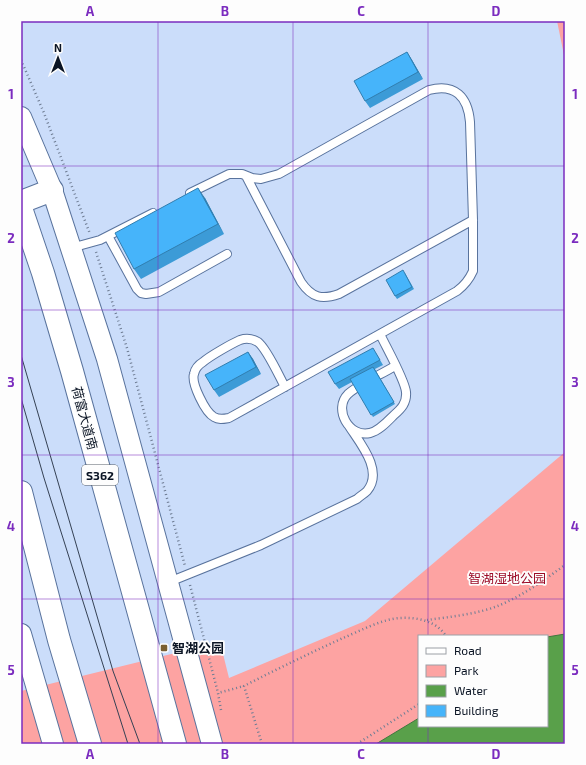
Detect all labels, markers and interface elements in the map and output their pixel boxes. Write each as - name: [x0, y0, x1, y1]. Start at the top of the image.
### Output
- text: A: [86, 3, 95, 19]
- text: B: [221, 3, 229, 19]
- text: C: [357, 3, 365, 19]
- text: D: [492, 3, 501, 19]
- north arrow: [38, 38, 78, 78]
- text: N: [54, 41, 62, 54]
- text: 1: [8, 86, 14, 102]
- text: 1: [572, 86, 578, 102]
- text: 2: [7, 230, 15, 246]
- text: 2: [571, 230, 579, 246]
- text: 3: [7, 374, 15, 390]
- text: 3: [571, 374, 579, 390]
- street label: 荷富大道南: [69, 385, 101, 451]
- road number: S362: [82, 465, 118, 485]
- text: 4: [7, 518, 15, 534]
- text: 4: [571, 518, 579, 534]
- park label: 智湖湿地公园: [468, 570, 546, 586]
- legend: [418, 635, 548, 727]
- place label: 智湖公园: [172, 640, 224, 656]
- marker: 智湖公园: [159, 643, 169, 653]
- text: Road: [454, 643, 482, 657]
- text: 5: [7, 662, 15, 678]
- text: 5: [571, 662, 579, 678]
- text: Park: [454, 663, 479, 677]
- text: Water: [454, 683, 488, 697]
- text: Building: [454, 703, 499, 717]
- text: A: [86, 746, 95, 762]
- text: B: [221, 746, 229, 762]
- text: C: [357, 746, 365, 762]
- text: D: [492, 746, 501, 762]

